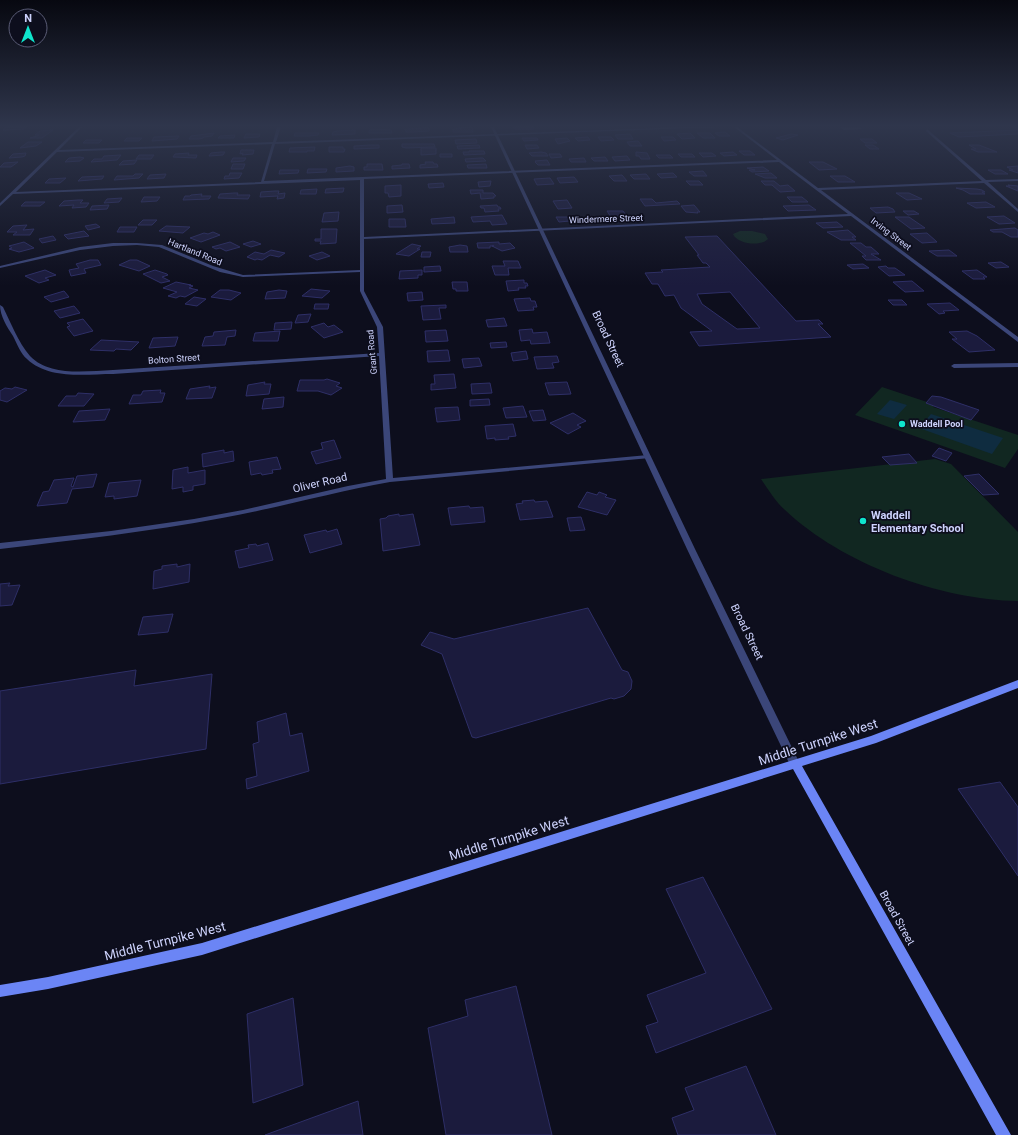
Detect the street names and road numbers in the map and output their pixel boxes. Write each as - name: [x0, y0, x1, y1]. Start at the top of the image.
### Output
- street label: Windermere Street: [569, 213, 643, 225]
- street label: Irving Street: [869, 216, 913, 253]
- street label: Hartland Road: [166, 237, 224, 267]
- street label: Broad Street: [589, 309, 627, 370]
- street label: Grant Road: [365, 329, 379, 375]
- street label: Bolton Street: [148, 352, 200, 366]
- street label: Oliver Road: [291, 470, 349, 496]
- street label: Broad Street: [728, 602, 766, 662]
- street label: Middle Turnpike West: [757, 716, 879, 768]
- street label: Middle Turnpike West: [447, 813, 571, 863]
- street label: Broad Street: [877, 888, 918, 948]
- street label: Middle Turnpike West: [103, 919, 227, 963]

